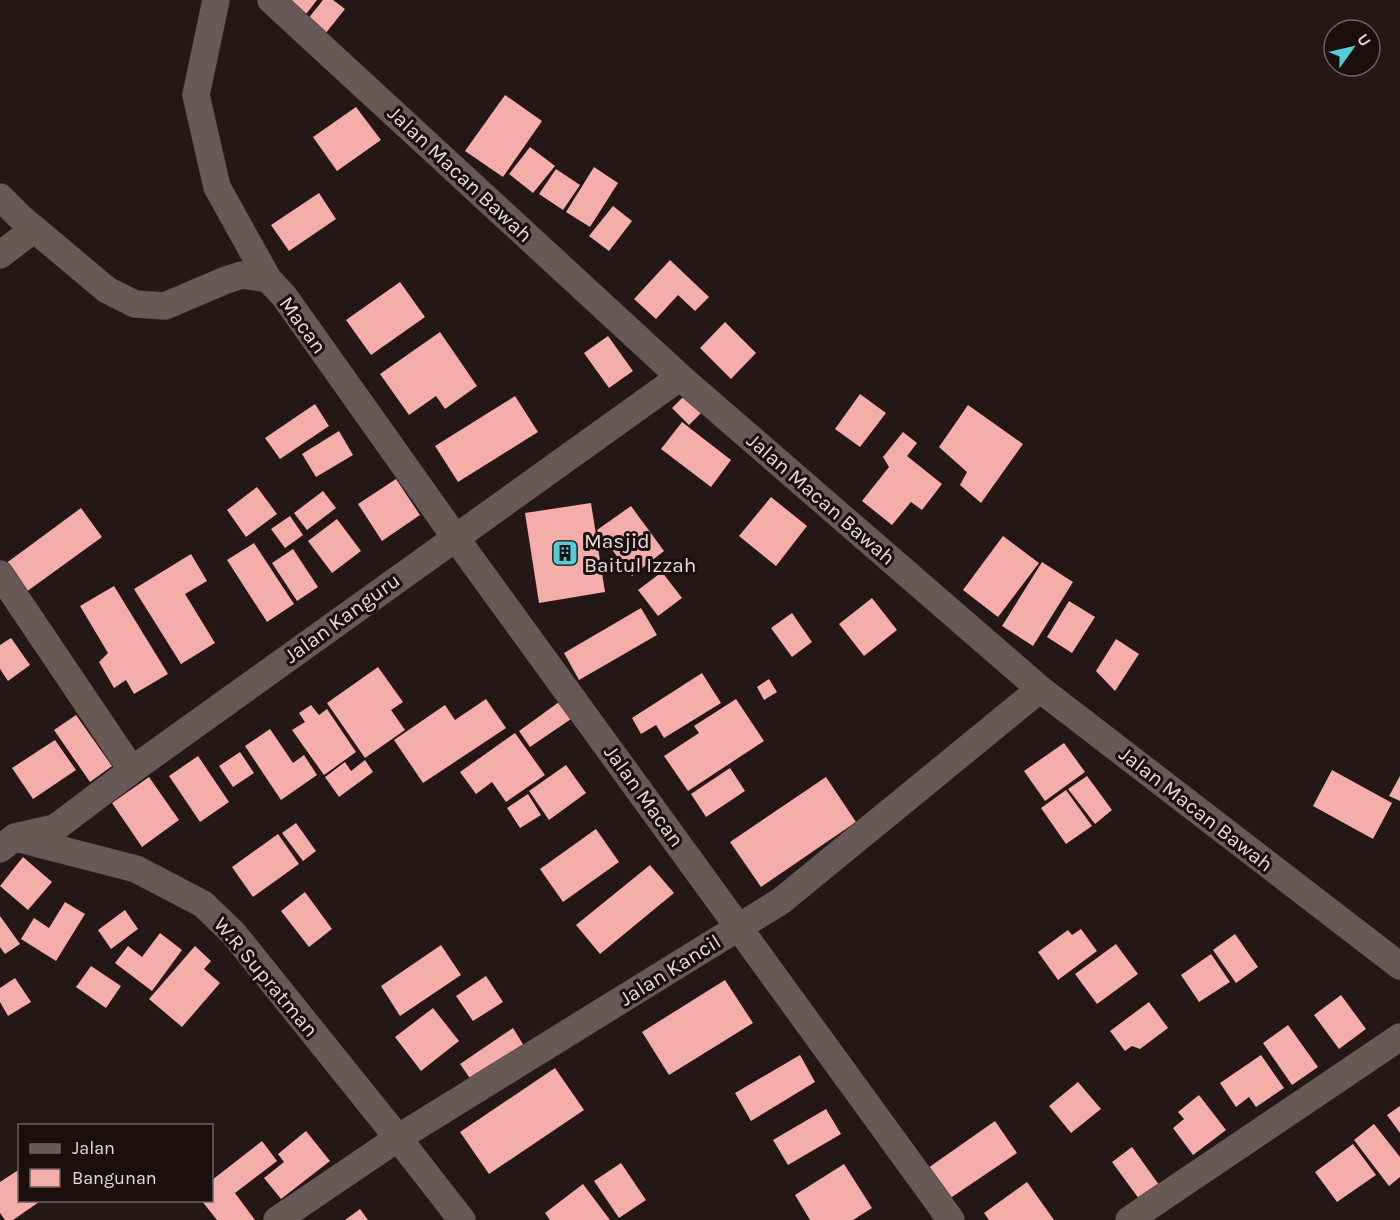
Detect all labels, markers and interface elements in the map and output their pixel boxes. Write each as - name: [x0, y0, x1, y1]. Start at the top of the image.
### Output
- north arrow: [1322, 18, 1382, 78]
- text: U: [1353, 30, 1375, 50]
- street label: Jalan Macan Bawah: [383, 101, 537, 247]
- street label: Macan: [274, 292, 332, 358]
- street label: Jalan Macan Bawah: [742, 428, 900, 570]
- place label: Masjid Baitul Izzah: [584, 529, 696, 577]
- building icon: Masjid Baitul Izzah: [550, 538, 580, 568]
- street label: Jalan Kanguru: [280, 568, 404, 668]
- street label: Jalan Macan: [599, 741, 689, 851]
- street label: Jalan Macan Bawah: [1114, 741, 1278, 877]
- street label: W.R Supratman: [209, 912, 323, 1042]
- street label: Jalan Kancil: [615, 929, 725, 1011]
- legend: [18, 1124, 213, 1202]
- text: Jalan: [72, 1137, 115, 1159]
- text: Bangunan: [72, 1167, 157, 1189]

